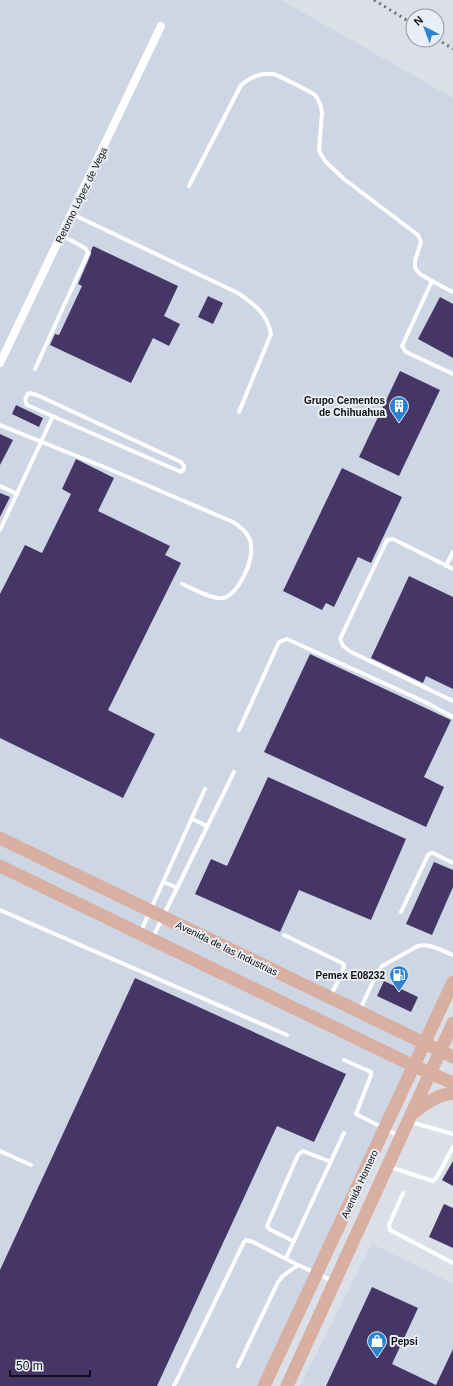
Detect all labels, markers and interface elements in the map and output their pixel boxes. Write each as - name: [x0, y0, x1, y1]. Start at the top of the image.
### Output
- north arrow: [405, 8, 445, 48]
- text: N: [411, 13, 425, 28]
- street label: Retorno López de Vega: [53, 145, 110, 245]
- place label: Grupo Cementos de Chihuahua: [304, 395, 385, 418]
- building icon: Grupo Cementos de Chihuahua: [388, 395, 410, 423]
- street label: Avenida de las Industrias: [174, 919, 279, 978]
- fuel station icon: Pemex E08232: [388, 964, 410, 992]
- place label: Pemex E08232: [315, 970, 385, 981]
- street label: Avenida Homero: [339, 1148, 380, 1220]
- shop icon: Pepsi: [366, 1330, 388, 1358]
- place label: Pepsi: [391, 1336, 418, 1347]
- scale bar: [10, 1352, 90, 1378]
- text: 50 m: [16, 1359, 43, 1373]

